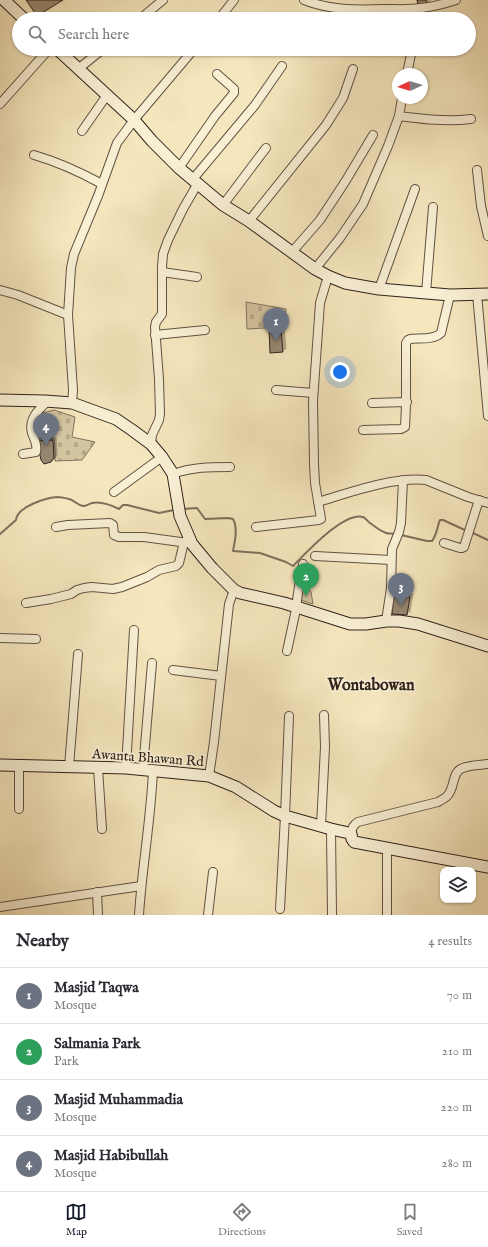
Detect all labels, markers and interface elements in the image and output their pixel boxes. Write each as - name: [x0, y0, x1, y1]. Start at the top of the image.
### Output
- search box: [12, 12, 476, 56]
- icon: search: [26, 23, 48, 45]
- text: Search here: [58, 25, 129, 44]
- north arrow: [392, 68, 428, 104]
- pin: 1: [263, 308, 289, 341]
- your location: [330, 362, 350, 382]
- pin: 4: [33, 413, 59, 446]
- pin: 2: [293, 563, 319, 596]
- pin: 3: [388, 573, 414, 606]
- district label: Wontabowan: [327, 676, 415, 696]
- street label: Awanta Bhawan Rd: [90, 745, 205, 771]
- map controls: [440, 867, 476, 903]
- button: layers: [440, 867, 476, 903]
- text: Nearby: [16, 931, 69, 952]
- text: 4 results: [428, 933, 472, 950]
- text: Masjid Taqwa: [54, 978, 139, 997]
- text: 1: [27, 987, 31, 1004]
- text: 70 m: [447, 987, 472, 1004]
- text: Mosque: [54, 997, 97, 1014]
- text: Salmania Park: [54, 1034, 141, 1053]
- text: 2: [26, 1043, 32, 1060]
- text: 210 m: [442, 1043, 472, 1060]
- text: Park: [54, 1053, 79, 1070]
- text: Masjid Muhammadia: [54, 1090, 183, 1109]
- text: 3: [27, 1099, 31, 1116]
- text: 220 m: [441, 1099, 472, 1116]
- text: Mosque: [54, 1109, 97, 1126]
- text: Masjid Habibullah: [54, 1146, 168, 1165]
- text: 4: [26, 1155, 32, 1172]
- text: 280 m: [442, 1155, 472, 1172]
- text: Mosque: [54, 1165, 97, 1182]
- tab: Map: [65, 1201, 87, 1239]
- tab: Directions: [218, 1201, 266, 1239]
- tab: Saved: [397, 1201, 423, 1239]

